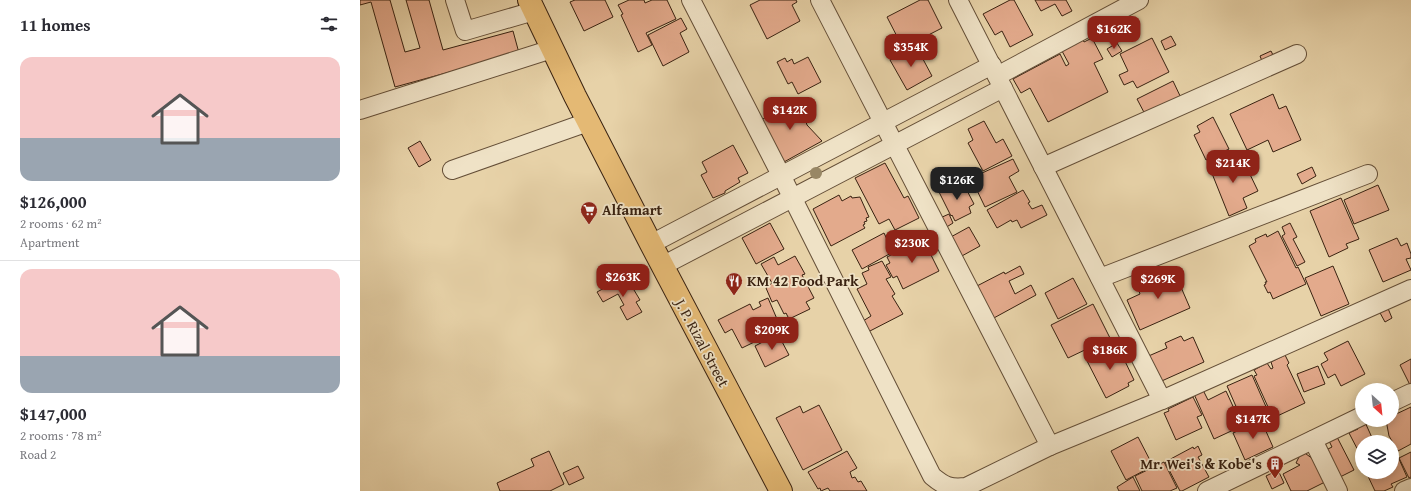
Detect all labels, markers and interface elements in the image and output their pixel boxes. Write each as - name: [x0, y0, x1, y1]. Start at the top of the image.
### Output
- text: 11 homes: [20, 12, 91, 37]
- icon: filters: [318, 13, 340, 35]
- pin: $162K: [1086, 16, 1142, 50]
- text: $162K: [1096, 19, 1132, 38]
- pin: $354K: [883, 34, 939, 68]
- text: $354K: [893, 37, 929, 56]
- icon: home: [144, 83, 216, 155]
- pin: $142K: [762, 97, 818, 131]
- text: $142K: [772, 100, 808, 119]
- pin: $214K: [1205, 150, 1261, 184]
- text: $214K: [1215, 153, 1251, 172]
- pin: $126K: [929, 167, 985, 201]
- text: $126K: [939, 170, 975, 189]
- text: $126,000: [20, 189, 86, 214]
- place label: Alfamart: [602, 199, 663, 220]
- supermarket icon: Alfamart: [579, 200, 599, 225]
- text: 2 rooms · 62 m²: [20, 214, 102, 233]
- pin: $230K: [884, 230, 940, 264]
- text: Apartment: [20, 233, 80, 252]
- text: $230K: [894, 233, 930, 252]
- pin: $263K: [595, 264, 651, 298]
- pin: $269K: [1130, 266, 1186, 300]
- text: $263K: [605, 267, 641, 286]
- text: $269K: [1140, 269, 1176, 288]
- place label: KM 42 Food Park: [747, 270, 859, 291]
- restaurant icon: KM 42 Food Park: [724, 271, 744, 296]
- street label: J. P. Rizal Street: [669, 293, 735, 391]
- icon: home: [144, 295, 216, 367]
- pin: $209K: [744, 317, 800, 351]
- text: $209K: [754, 320, 790, 339]
- pin: $186K: [1082, 337, 1138, 371]
- text: $186K: [1092, 340, 1128, 359]
- north arrow: [1355, 383, 1399, 427]
- map controls: [1355, 383, 1399, 479]
- text: $147,000: [20, 401, 86, 426]
- pin: $147K: [1225, 406, 1281, 440]
- text: $147K: [1235, 409, 1271, 428]
- text: 2 rooms · 78 m²: [20, 426, 102, 445]
- button: layers: [1355, 435, 1399, 479]
- text: Road 2: [20, 445, 56, 464]
- place label: Mr. Wei's & Kobe's: [1140, 453, 1262, 474]
- building icon: Mr. Wei's & Kobe's: [1265, 454, 1285, 479]

